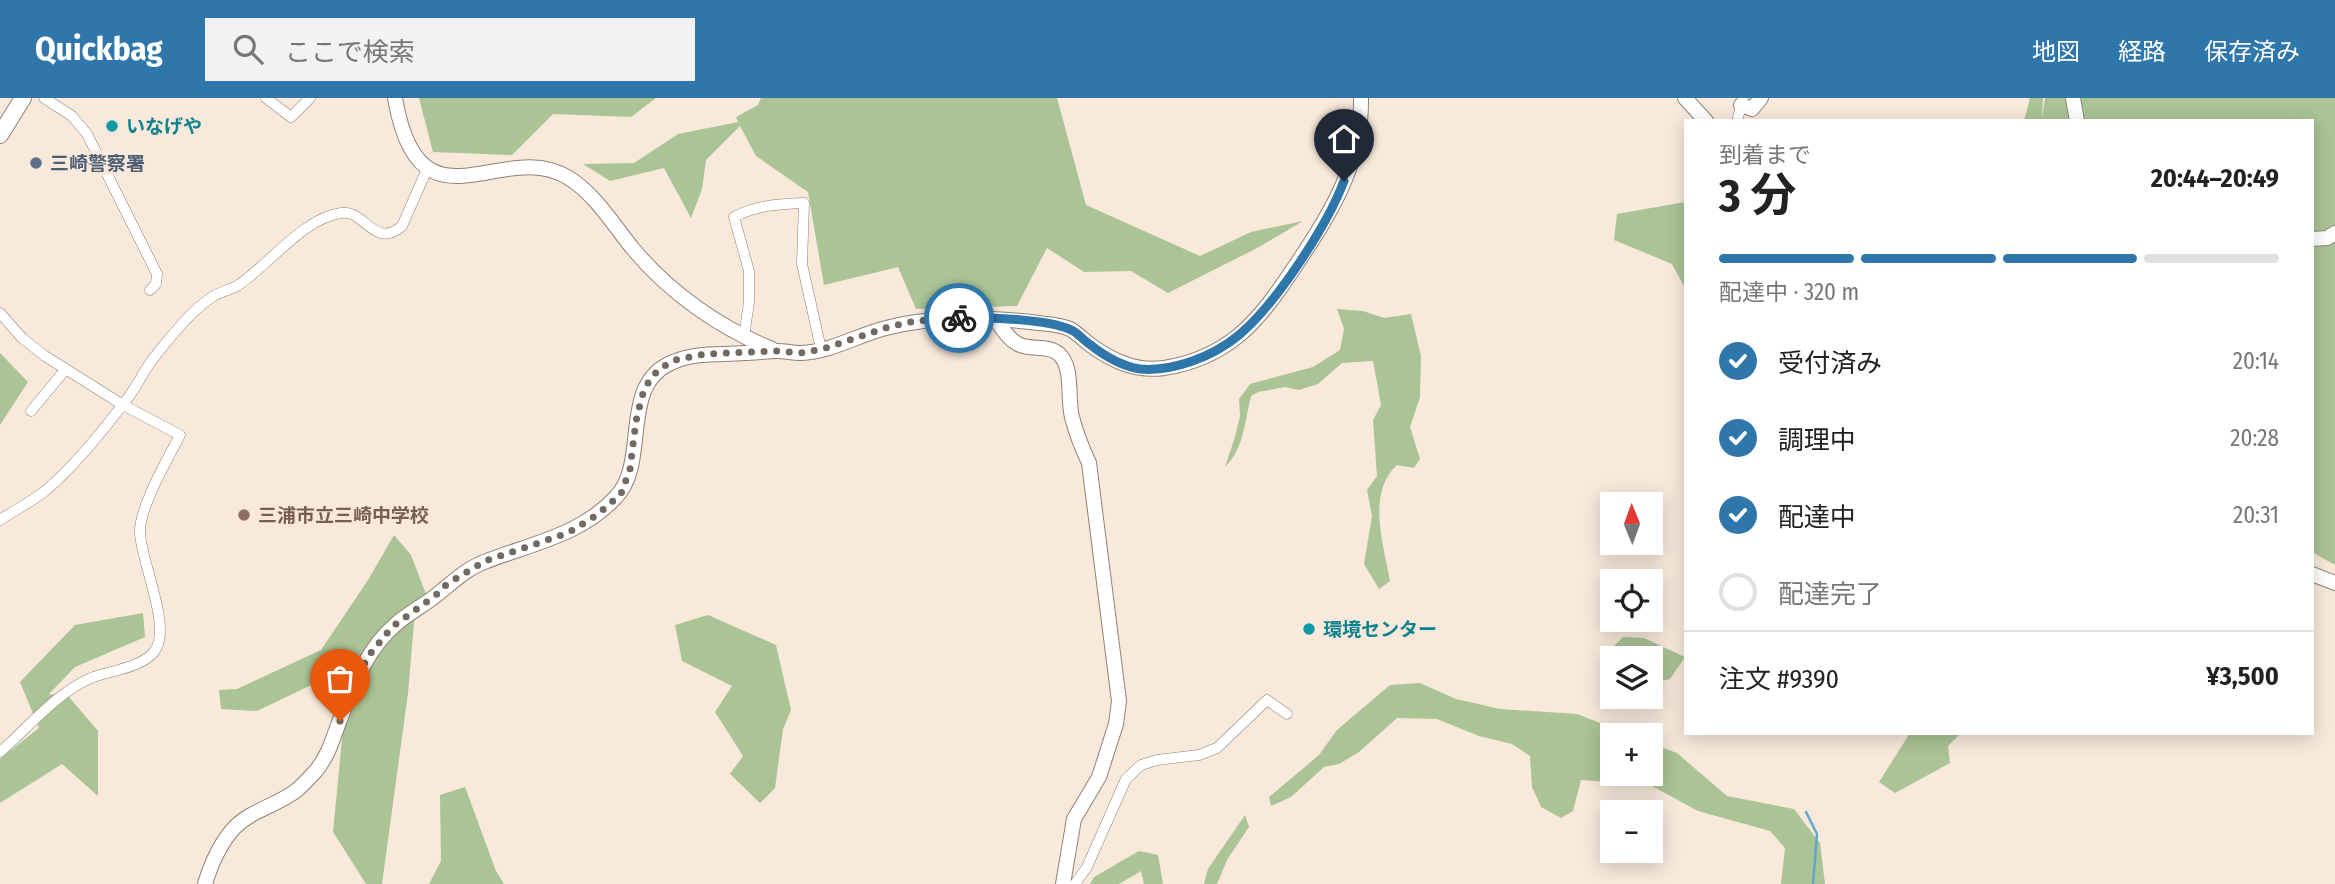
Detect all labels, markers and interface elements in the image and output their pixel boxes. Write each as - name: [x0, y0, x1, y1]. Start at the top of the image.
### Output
- search box: [205, 18, 695, 81]
- text: Quickbag: [35, 29, 163, 69]
- icon: search: [229, 30, 267, 68]
- text: ここで検索: [285, 37, 415, 68]
- text: 地図: [2032, 38, 2080, 66]
- text: 経路: [2118, 38, 2166, 66]
- text: 保存済み: [2204, 38, 2300, 66]
- pin: [1314, 109, 1374, 181]
- place label: いなげや: [126, 115, 202, 138]
- marker: いなげや: [104, 118, 120, 134]
- icon: home: [1325, 120, 1363, 158]
- text: 到着まで: [1719, 141, 1811, 169]
- place label: 三崎警察署: [50, 152, 145, 175]
- marker: 三崎警察署: [28, 155, 44, 171]
- text: 20:44–20:49: [2151, 163, 2279, 194]
- text: 3 分: [1719, 168, 1796, 223]
- text: 配達中 · 320 m: [1719, 278, 1859, 306]
- courier: [924, 283, 994, 353]
- icon: bike: [940, 299, 978, 337]
- icon: check: [1719, 342, 1757, 380]
- text: 20:14: [2233, 347, 2279, 375]
- text: 受付済み: [1778, 348, 1882, 379]
- icon: check: [1719, 419, 1757, 457]
- text: 20:28: [2230, 424, 2279, 452]
- text: 調理中: [1778, 425, 1856, 456]
- north arrow: [1600, 492, 1662, 555]
- map controls: [1600, 492, 1663, 863]
- icon: check: [1719, 496, 1757, 534]
- text: 20:31: [2233, 501, 2279, 529]
- text: 配達中: [1778, 502, 1856, 533]
- place label: 三浦市立三崎中学校: [258, 504, 429, 527]
- marker: 三浦市立三崎中学校: [236, 507, 252, 523]
- button: locate: [1600, 569, 1663, 632]
- text: 配達完了: [1778, 579, 1882, 610]
- place label: 環境センター: [1323, 618, 1437, 641]
- marker: 環境センター: [1301, 621, 1317, 637]
- button: layers: [1600, 646, 1663, 709]
- pin: [310, 649, 370, 721]
- icon: bag: [321, 660, 359, 698]
- text: ¥3,500: [2206, 661, 2279, 692]
- text: 注文 #9390: [1719, 664, 1839, 695]
- button: +: [1600, 723, 1663, 786]
- button: −: [1600, 800, 1663, 863]

